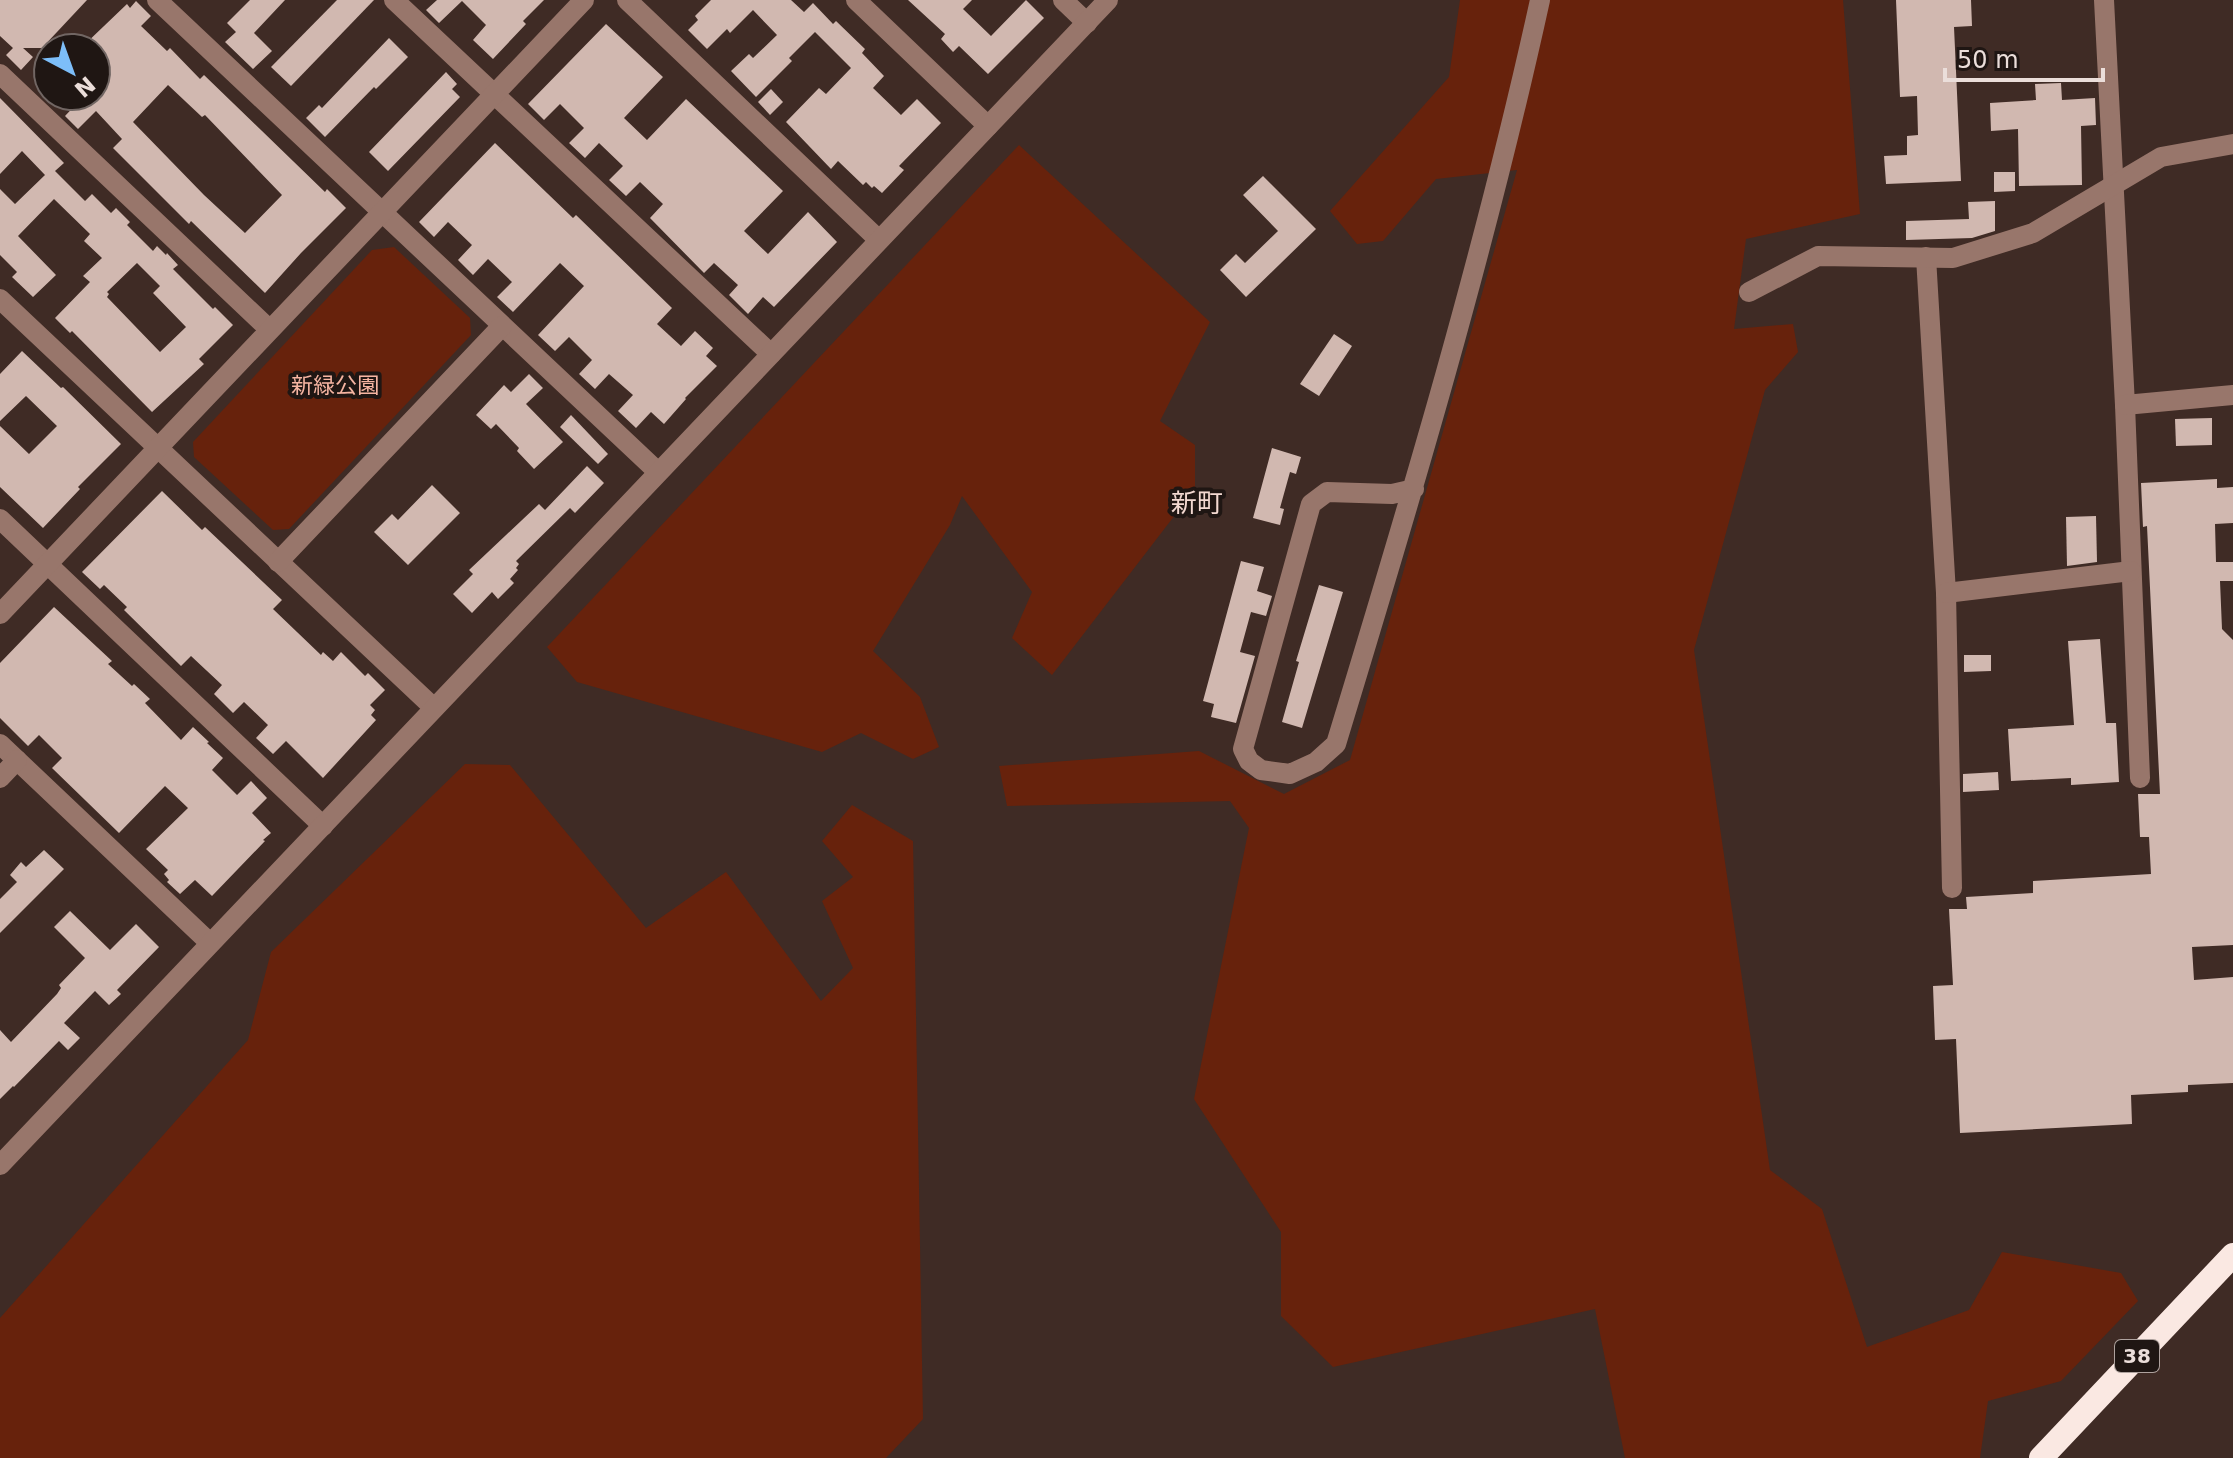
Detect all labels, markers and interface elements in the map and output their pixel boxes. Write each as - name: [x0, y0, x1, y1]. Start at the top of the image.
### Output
- north arrow: [32, 32, 112, 112]
- scale bar: [1945, 32, 2103, 82]
- text: 50 m: [1957, 46, 2019, 74]
- text: N: [70, 71, 100, 102]
- park label: 新緑公園: [291, 373, 379, 398]
- district label: 新町: [1171, 488, 1223, 518]
- road number: 38: [2115, 1340, 2159, 1372]

